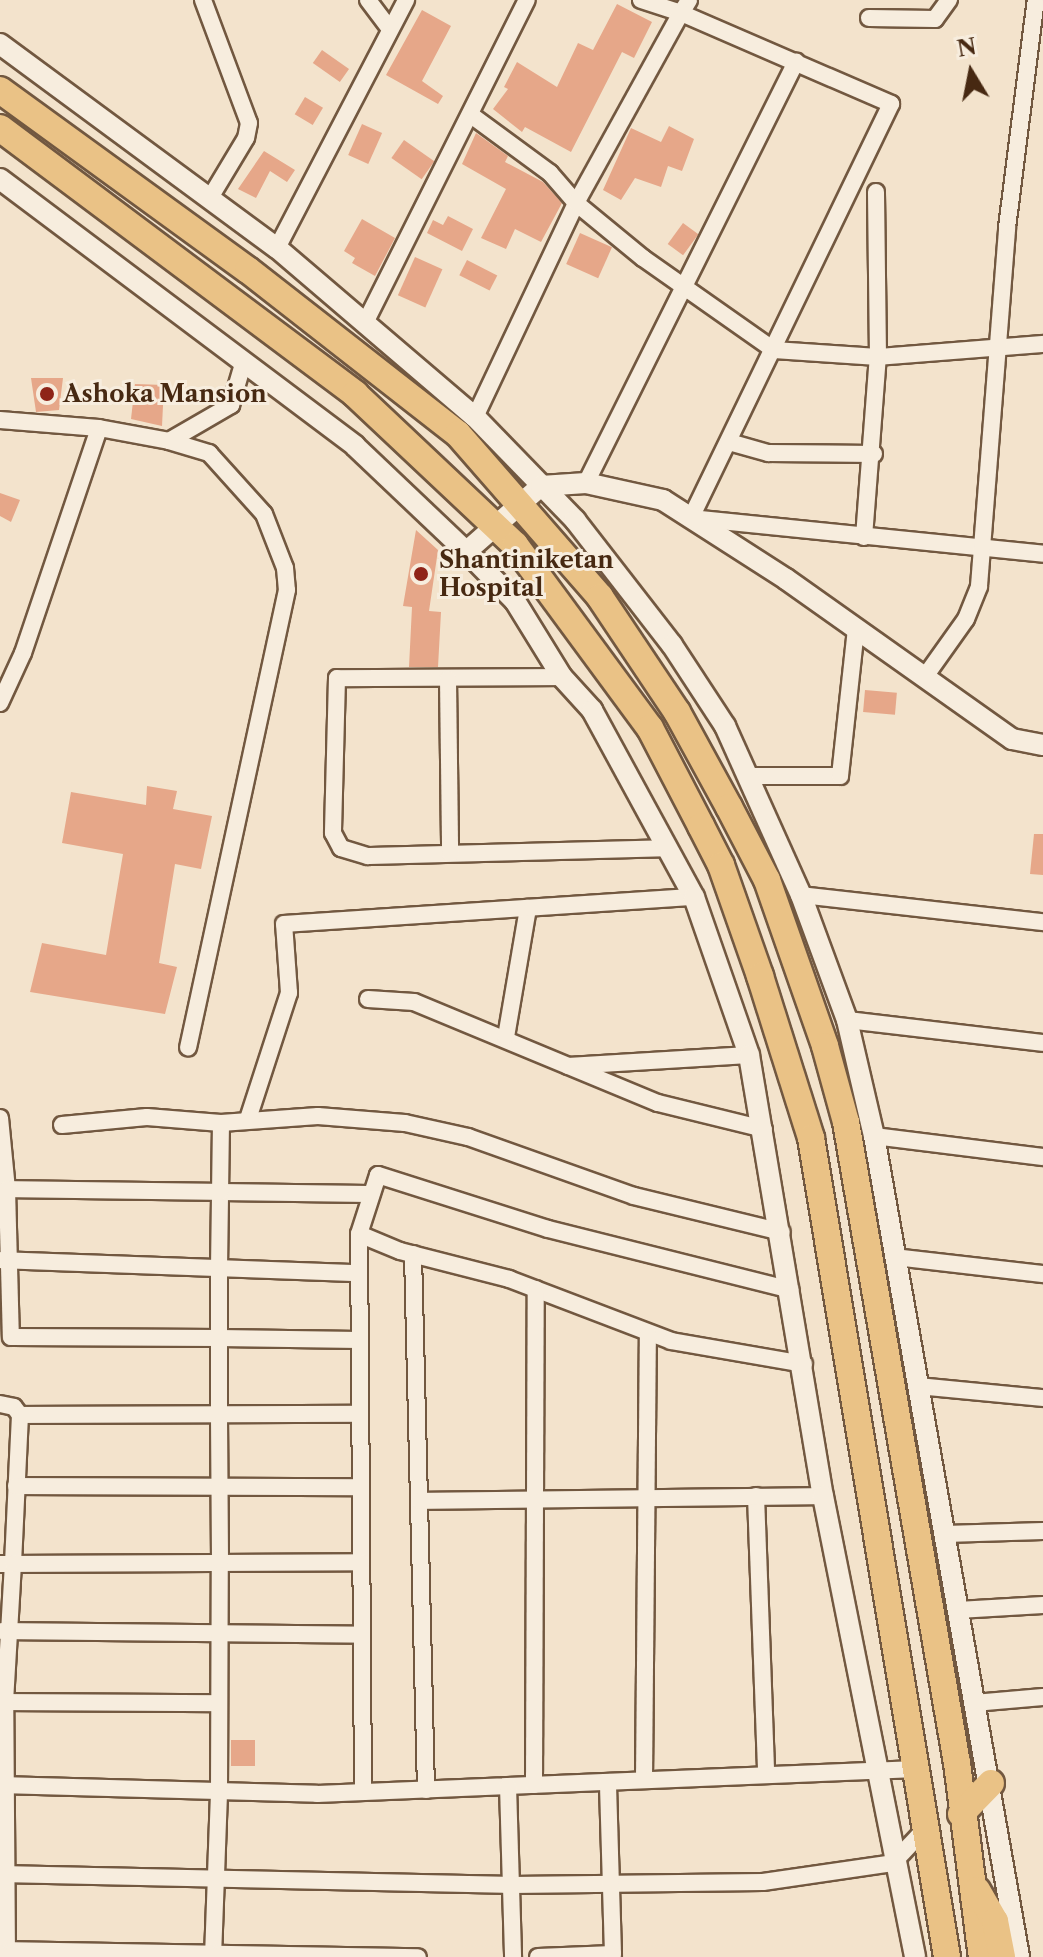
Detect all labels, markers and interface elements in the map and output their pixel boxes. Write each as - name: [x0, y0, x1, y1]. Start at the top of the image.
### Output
- north arrow: [931, 32, 1011, 112]
- text: N: [955, 33, 979, 63]
- place label: Ashoka Mansion: [63, 380, 267, 408]
- marker: Ashoka Mansion: [38, 385, 56, 403]
- place label: Shantiniketan Hospital: [439, 546, 614, 602]
- marker: Shantiniketan Hospital: [410, 563, 432, 585]

